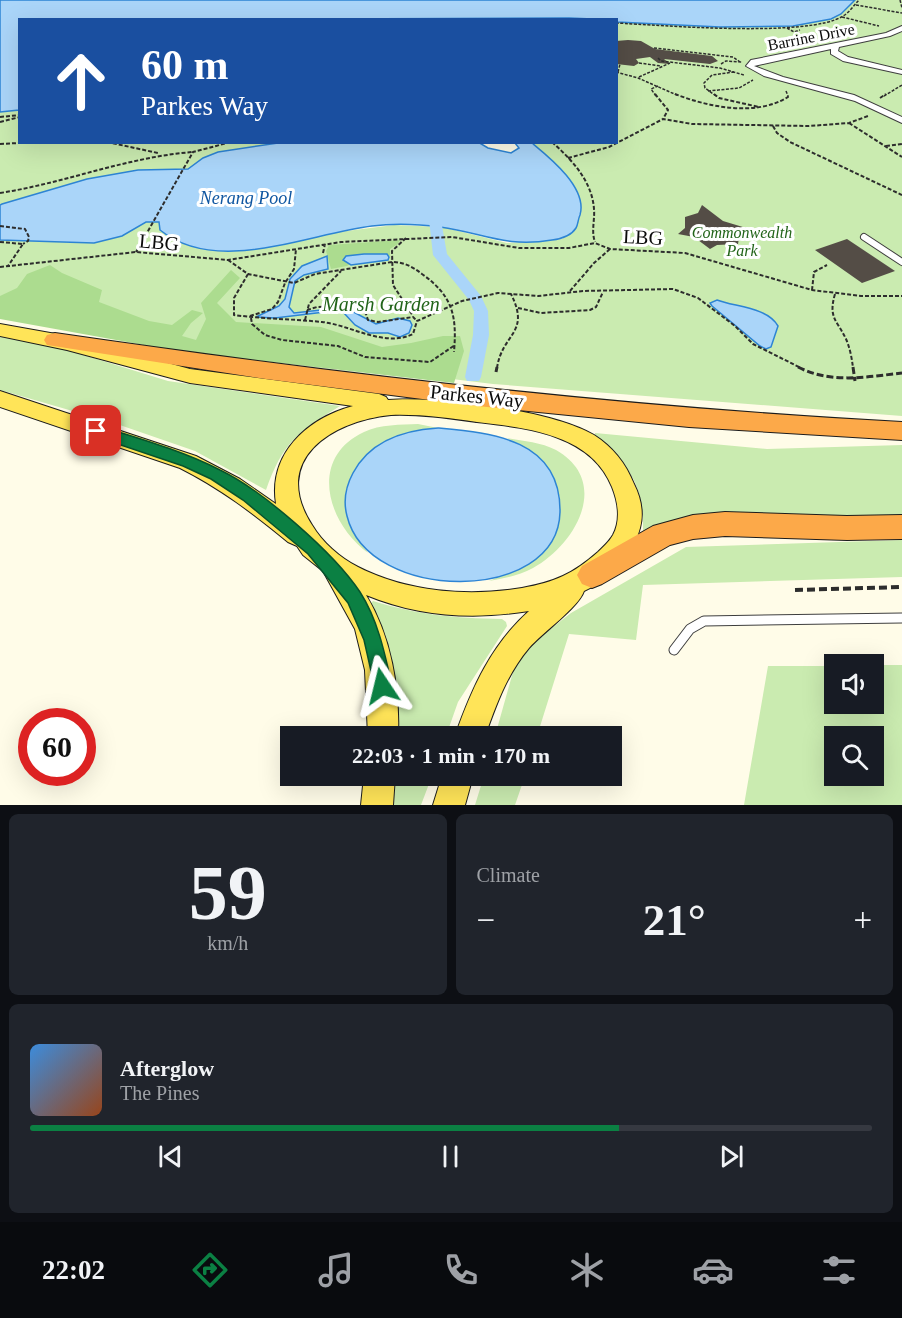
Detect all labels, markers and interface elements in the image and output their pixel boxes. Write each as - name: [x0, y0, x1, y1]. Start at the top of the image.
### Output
- street label: Barrine Drive: [766, 20, 856, 54]
- icon: ahead: [42, 42, 120, 120]
- text: 60 m: [141, 42, 229, 88]
- text: Parkes Way: [141, 91, 268, 121]
- water label: Nerang Pool: [199, 188, 292, 208]
- park label: Commonwealth Park: [692, 224, 792, 259]
- street label: LBG: [622, 225, 664, 249]
- street label: LBG: [138, 229, 180, 255]
- park label: Marsh Garden: [321, 293, 440, 315]
- street label: Parkes Way: [429, 380, 525, 413]
- pin: [70, 405, 121, 456]
- icon: arrive: [79, 414, 112, 447]
- position arrow: [350, 654, 414, 718]
- map controls: [824, 654, 884, 786]
- button: sound: [824, 654, 884, 714]
- speed limit sign: 60: [18, 708, 96, 786]
- button: search: [824, 726, 884, 786]
- text: 22:03 · 1 min · 170 m: [352, 743, 550, 768]
- text: 59: [189, 849, 267, 936]
- text: Climate: [477, 864, 540, 886]
- text: 21°: [643, 895, 706, 945]
- text: −: [477, 902, 495, 938]
- text: +: [853, 902, 872, 938]
- text: km/h: [207, 932, 248, 954]
- text: Afterglow: [120, 1056, 214, 1081]
- text: The Pines: [120, 1082, 199, 1104]
- icon: previous: [154, 1140, 187, 1173]
- icon: pause: [434, 1140, 467, 1173]
- icon: next: [715, 1140, 748, 1173]
- icon: directions: [189, 1249, 231, 1291]
- icon: music: [315, 1249, 357, 1291]
- icon: phone: [440, 1249, 482, 1291]
- icon: climate: [566, 1249, 608, 1291]
- icon: car: [692, 1249, 734, 1291]
- icon: filters: [818, 1249, 860, 1291]
- text: 22:02: [42, 1255, 105, 1285]

